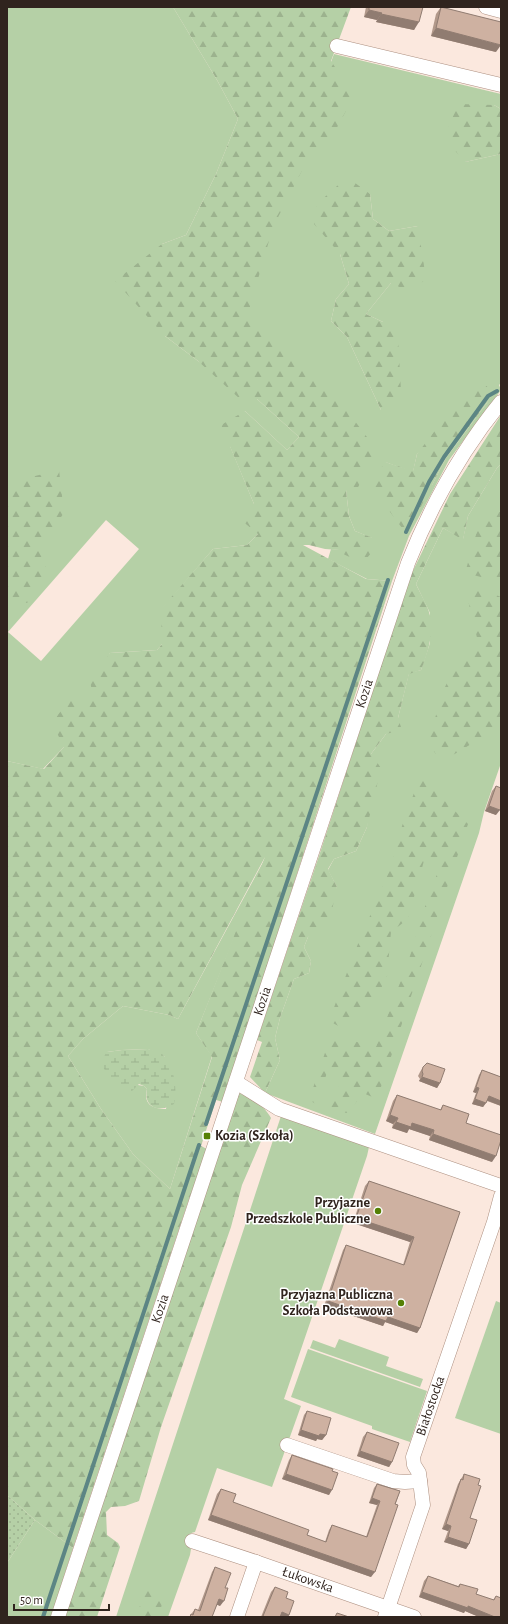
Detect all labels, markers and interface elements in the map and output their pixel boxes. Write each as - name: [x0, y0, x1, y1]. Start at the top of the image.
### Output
- street label: Kozia: [353, 677, 376, 710]
- street label: Kozia: [251, 984, 274, 1017]
- place label: Kozia (Szkoła): [215, 1129, 294, 1143]
- marker: Kozia (Szkoła): [202, 1131, 212, 1141]
- place label: Przyjazne Przedszkole Publiczne: [245, 1196, 370, 1226]
- marker: Przyjazne Przedszkole Publiczne: [373, 1206, 383, 1216]
- place label: Przyjazna Publiczna Szkoła Podstawowa: [280, 1288, 393, 1318]
- street label: Kozia: [149, 1292, 172, 1325]
- marker: Przyjazna Publiczna Szkoła Podstawowa: [396, 1298, 406, 1308]
- street label: Białostocka: [414, 1374, 448, 1438]
- street label: Łukowska: [280, 1565, 336, 1596]
- scale bar: [14, 1586, 109, 1612]
- text: 50 m: [20, 1594, 43, 1606]

